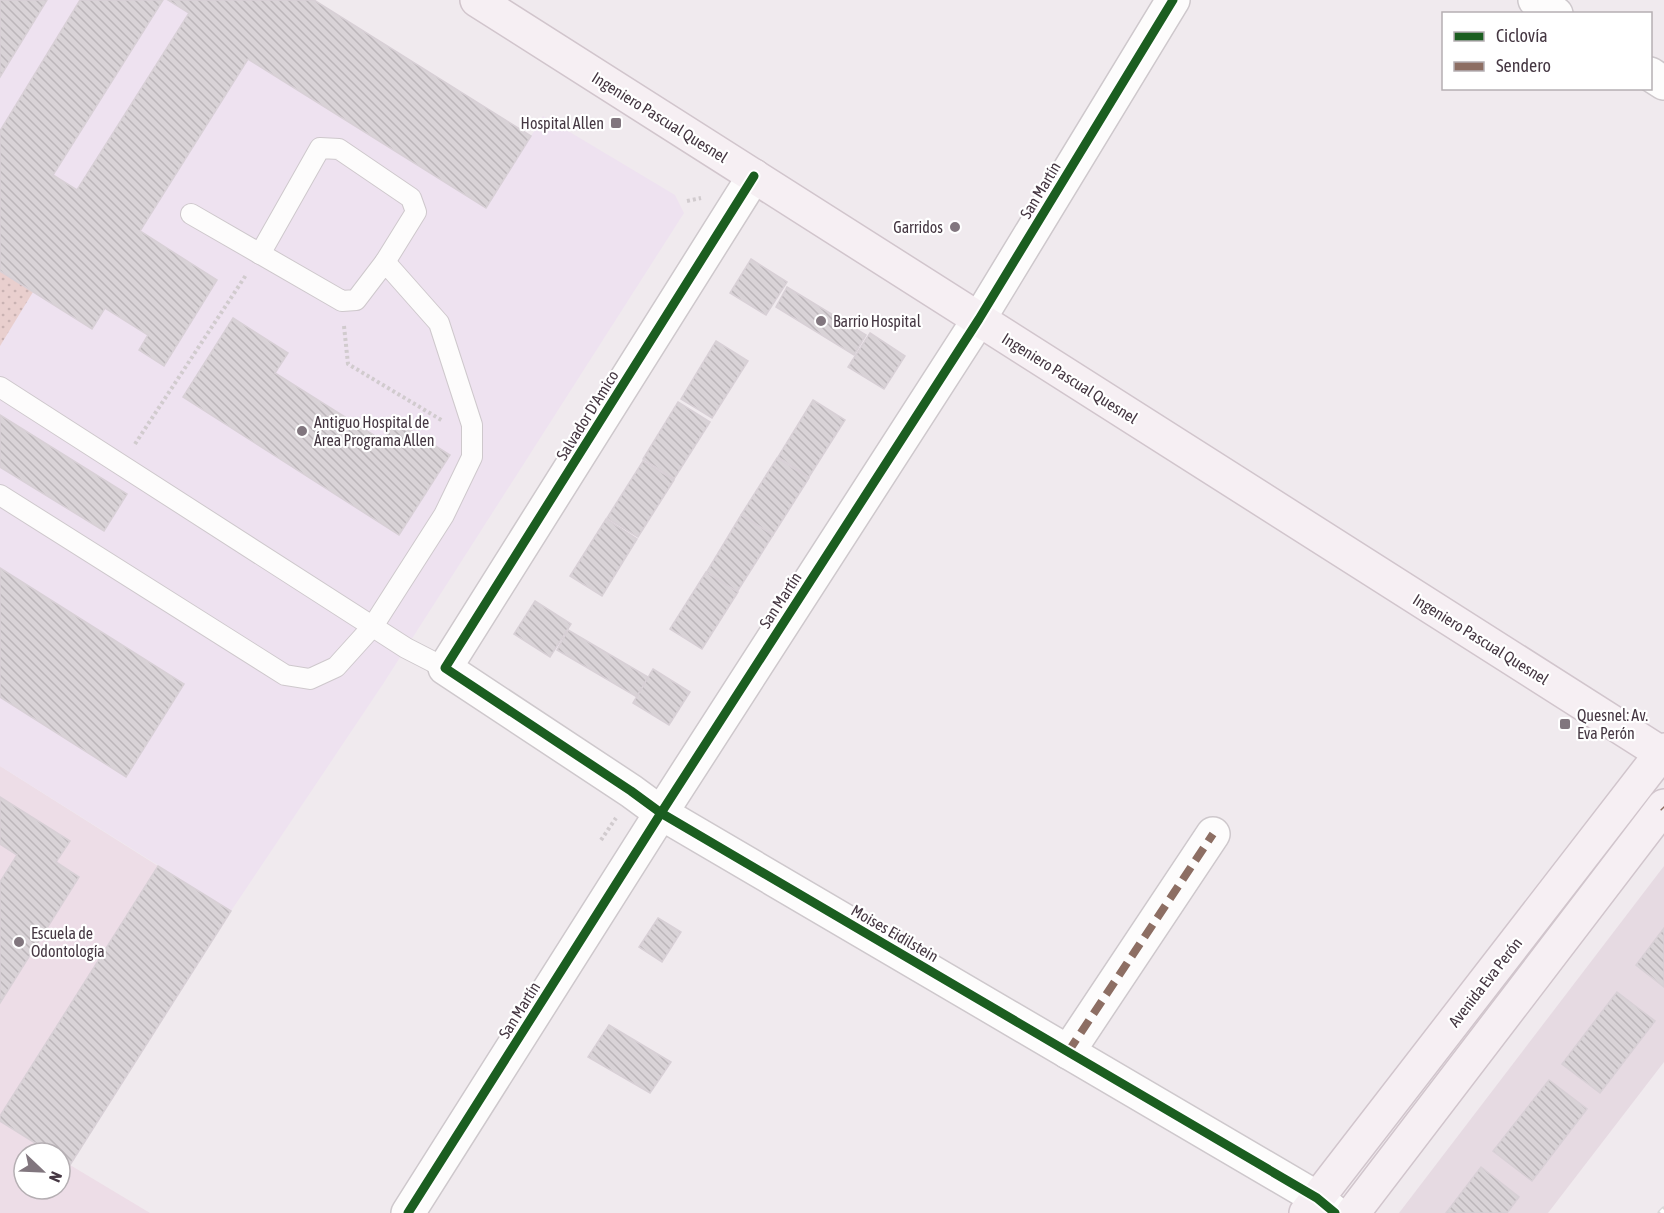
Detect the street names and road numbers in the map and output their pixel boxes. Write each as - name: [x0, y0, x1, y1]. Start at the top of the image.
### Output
- street label: Ingeniero Pascual Quesnel: [588, 68, 732, 167]
- street label: San Martín: [1016, 158, 1064, 222]
- street label: Ingeniero Pascual Quesnel: [998, 329, 1142, 428]
- street label: Salvador D'Amico: [552, 367, 622, 463]
- street label: San Martín: [755, 569, 805, 631]
- street label: Ingeniero Pascual Quesnel: [1409, 590, 1553, 689]
- street label: Moises Eidilstein: [848, 901, 942, 965]
- street label: Avenida Eva Perón: [1445, 934, 1525, 1030]
- street label: San Martín: [495, 979, 543, 1041]

